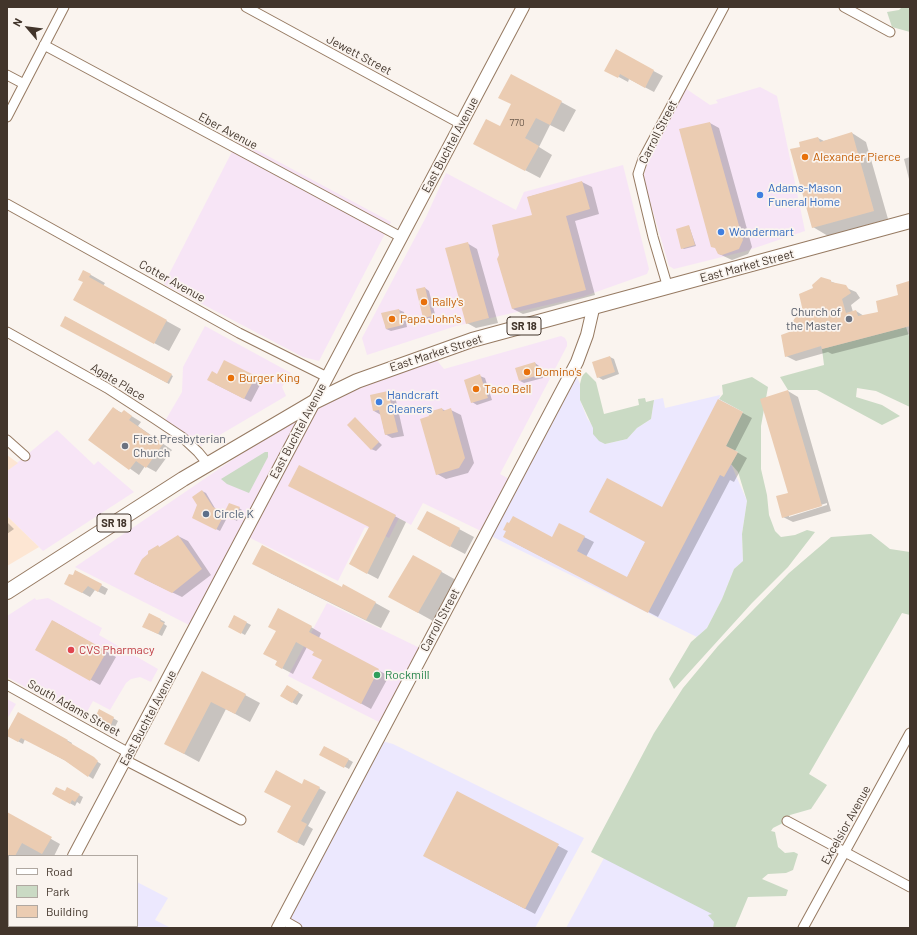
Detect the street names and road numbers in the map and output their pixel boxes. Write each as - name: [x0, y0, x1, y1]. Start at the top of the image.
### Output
- street label: Jewett Street: [324, 32, 394, 78]
- street label: East Buchtel Avenue: [419, 95, 481, 195]
- street label: Carroll Street: [636, 98, 680, 166]
- street label: Eber Avenue: [196, 109, 260, 153]
- street label: East Market Street: [698, 247, 796, 285]
- street label: Cotter Avenue: [136, 257, 208, 305]
- road number: SR 18: [507, 317, 541, 335]
- street label: East Market Street: [388, 331, 484, 375]
- street label: Agate Place: [88, 360, 148, 404]
- street label: East Buchtel Avenue: [267, 381, 329, 481]
- road number: SR 18: [97, 514, 131, 532]
- street label: Carroll Street: [417, 586, 463, 654]
- street label: East Buchtel Avenue: [117, 668, 179, 768]
- street label: South Adams Street: [25, 677, 123, 739]
- street label: Excelsior Avenue: [818, 783, 874, 867]

